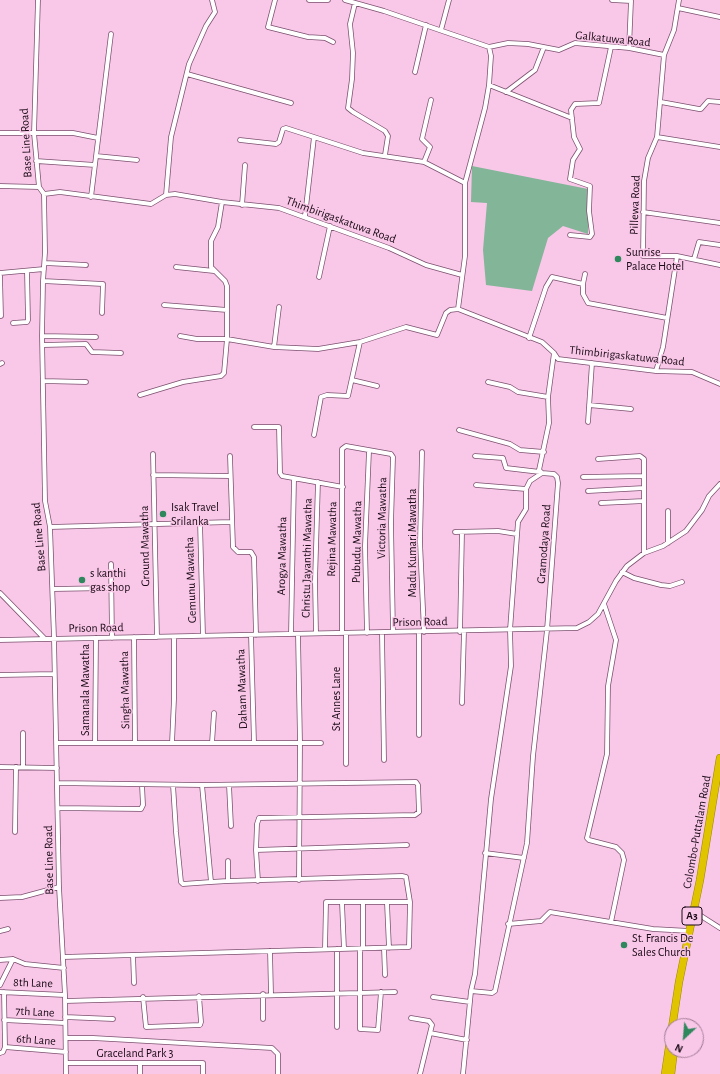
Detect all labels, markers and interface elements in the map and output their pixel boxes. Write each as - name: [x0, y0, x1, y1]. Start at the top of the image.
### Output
- street label: Galkatuwa Road: [575, 28, 651, 50]
- street label: Base Line Road: [17, 108, 35, 178]
- street label: Pillewa Road: [627, 175, 643, 235]
- street label: Thimbirigaskatuwa Road: [284, 193, 398, 247]
- place label: Sunrise Palace Hotel: [626, 245, 684, 273]
- marker: Sunrise Palace Hotel: [613, 254, 623, 264]
- street label: Thimbirigaskatuwa Road: [569, 343, 685, 369]
- street label: Victoria Mawatha: [374, 477, 390, 559]
- street label: Madu Kumari Mawatha: [405, 488, 419, 598]
- street label: Christu Jayanthi Mawatha: [299, 498, 315, 618]
- place label: Isak Travel Srilanka: [171, 500, 219, 528]
- street label: Rejina Mawatha: [324, 501, 340, 577]
- street label: Pubudu Mawatha: [349, 501, 365, 583]
- street label: Base Line Road: [29, 502, 49, 572]
- street label: Gramodaya Road: [534, 504, 554, 584]
- street label: Ground Mawatha: [137, 505, 153, 587]
- marker: Isak Travel Srilanka: [158, 509, 168, 519]
- street label: Arogya Mawatha: [274, 517, 290, 595]
- street label: Gemunu Mawatha: [182, 537, 200, 623]
- place label: s kanthi gas shop: [90, 566, 130, 594]
- marker: s kanthi gas shop: [77, 575, 87, 585]
- street label: Prison Road: [392, 614, 448, 630]
- street label: Prison Road: [68, 620, 124, 636]
- street label: Samanala Mawatha: [78, 644, 92, 736]
- street label: Daham Mawatha: [233, 649, 251, 729]
- street label: Singha Mawatha: [117, 651, 133, 729]
- street label: St Annes Lane: [329, 667, 343, 731]
- street label: Colombo-Puttalam Road: [680, 774, 714, 890]
- street label: Base Line Road: [41, 825, 57, 895]
- road number: A3: [682, 907, 702, 925]
- place label: St. Francis De Sales Church: [632, 931, 693, 959]
- marker: St. Francis De Sales Church: [619, 940, 629, 950]
- street label: 8th Lane: [13, 975, 53, 991]
- street label: 7th Lane: [15, 1004, 55, 1020]
- north arrow: [664, 1018, 704, 1058]
- street label: 6th Lane: [16, 1031, 56, 1049]
- text: N: [673, 1042, 685, 1055]
- street label: Graceland Park 3: [97, 1046, 173, 1060]

